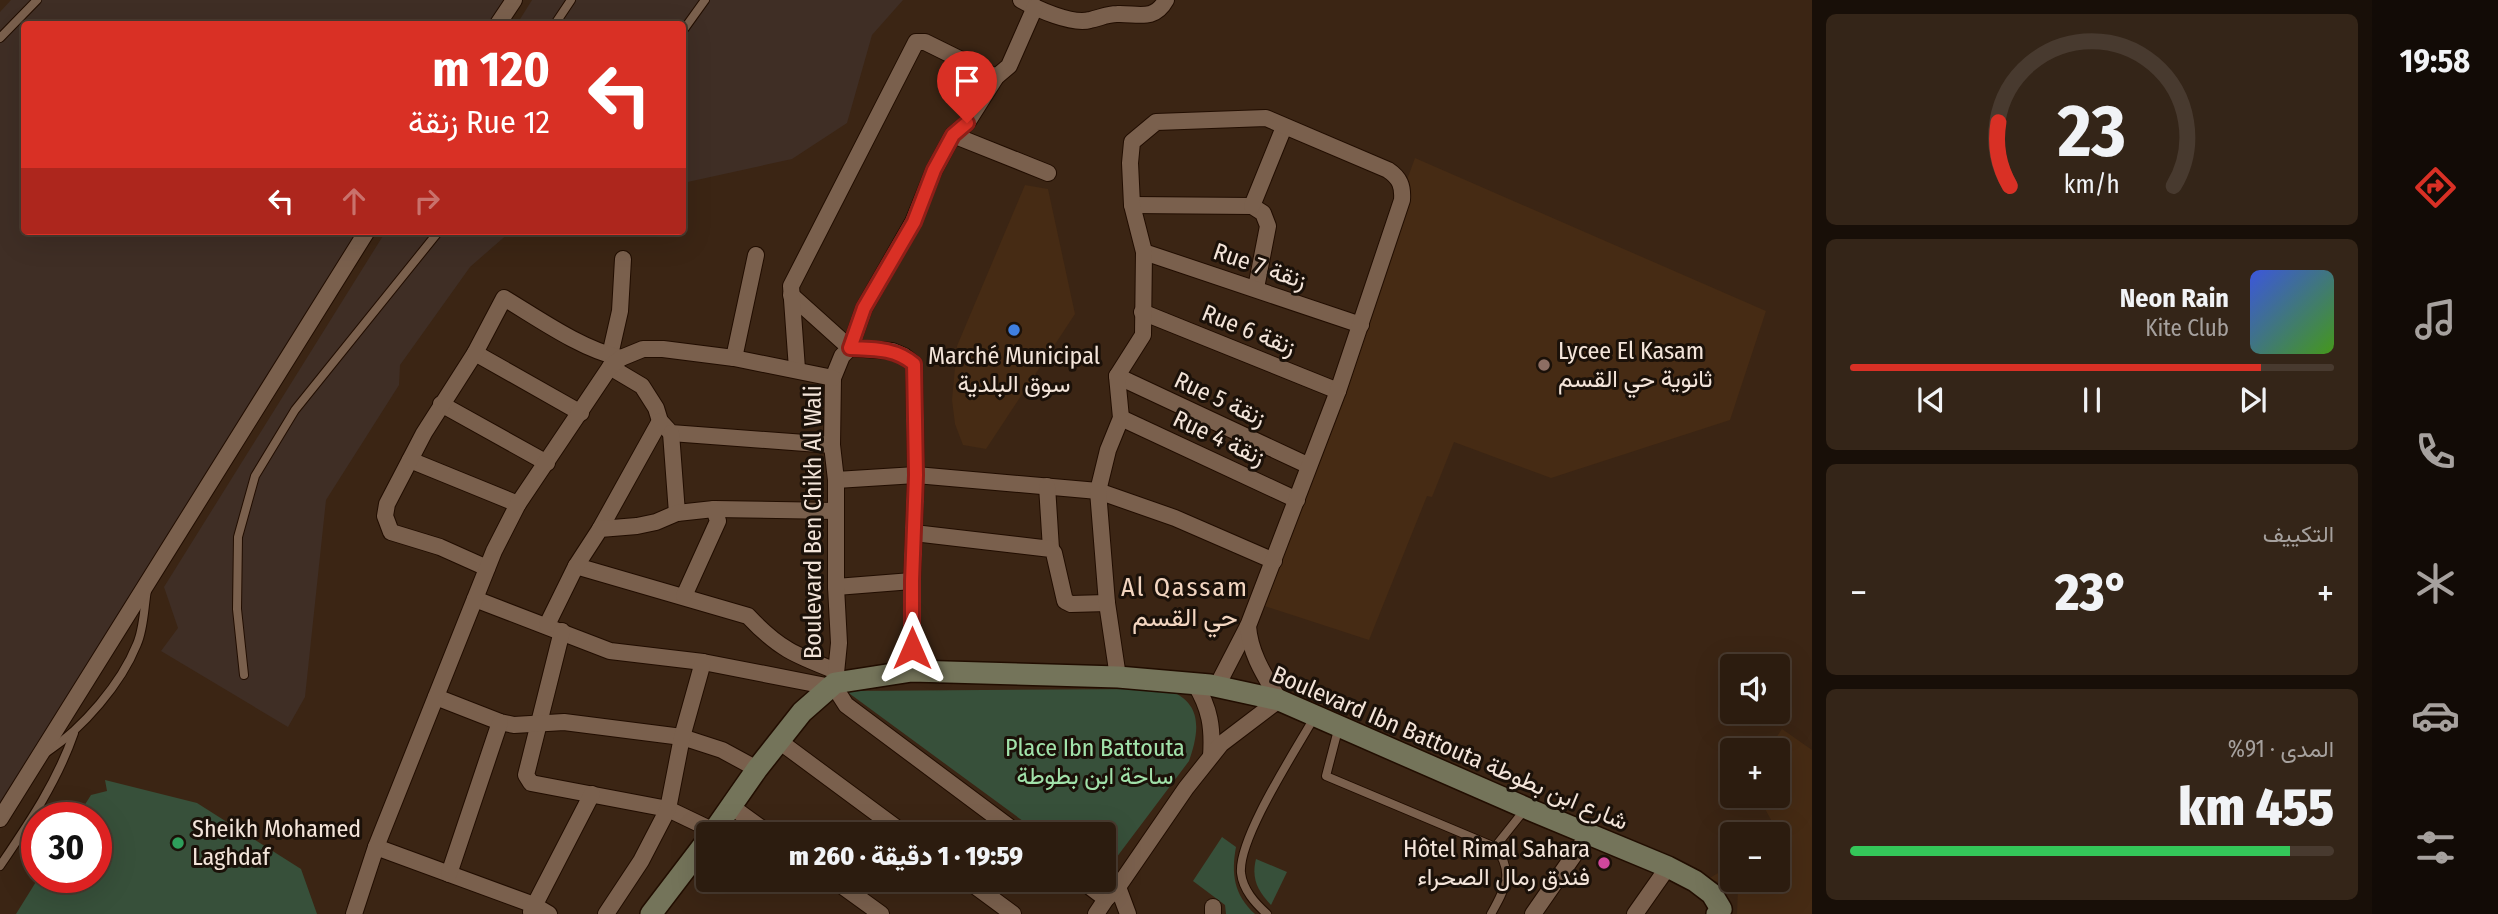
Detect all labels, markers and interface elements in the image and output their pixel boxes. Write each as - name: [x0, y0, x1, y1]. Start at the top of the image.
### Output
- text: 120 m: [432, 40, 550, 99]
- text: 19:58: [2400, 42, 2470, 80]
- icon: left: [574, 49, 665, 140]
- pin: [937, 51, 997, 123]
- icon: arrive: [948, 62, 986, 100]
- text: 23: [2057, 88, 2126, 175]
- text: Rue 12 زنقة: [408, 103, 550, 141]
- icon: directions: [2411, 163, 2460, 212]
- text: km/h: [2064, 169, 2120, 199]
- icon: left: [262, 182, 300, 220]
- icon: ahead: [335, 182, 373, 220]
- icon: right: [408, 182, 446, 220]
- street label: Rue 7 زنقة: [1210, 237, 1310, 296]
- text: Neon Rain: [2120, 283, 2229, 314]
- icon: music: [2411, 295, 2460, 344]
- street label: Rue 6 زنقة: [1198, 299, 1300, 362]
- text: Kite Club: [2145, 314, 2229, 342]
- marker: Marché Municipal سوق البلدية: [1006, 322, 1022, 338]
- place label: Lycee El Kasam ثانوية حي القسم: [1558, 337, 1713, 398]
- place label: Marché Municipal سوق البلدية: [928, 342, 1100, 399]
- marker: Lycee El Kasam ثانوية حي القسم: [1536, 357, 1552, 373]
- street label: Rue 5 زنقة: [1169, 366, 1270, 433]
- icon: previous: [1912, 381, 1950, 419]
- icon: pause: [2073, 381, 2111, 419]
- icon: next: [2234, 381, 2272, 419]
- street label: Boulevard Ben Chikh Al Wali: [799, 385, 827, 659]
- street label: Rue 4 زنقة: [1168, 405, 1269, 472]
- icon: phone: [2411, 427, 2460, 476]
- text: التكييف: [2263, 520, 2334, 548]
- icon: climate: [2411, 559, 2460, 608]
- text: 23°: [2055, 561, 2129, 624]
- text: −: [1850, 570, 1867, 616]
- text: +: [2317, 570, 2334, 616]
- district label: Al Qassam حي القسم: [1121, 572, 1249, 638]
- position arrow: [875, 611, 949, 685]
- map controls: [1720, 654, 1790, 892]
- button: sound: [1720, 654, 1790, 724]
- street label: Boulevard Ibn Battouta شارع ابن بطوطة: [1267, 660, 1632, 838]
- icon: car: [2411, 691, 2460, 740]
- park label: Place Ibn Battouta ساحة ابن بطوطة: [1005, 734, 1185, 791]
- text: المدى · 91%: [2228, 735, 2334, 763]
- button: +: [1720, 738, 1790, 808]
- text: 455 km: [2178, 776, 2334, 839]
- speed limit sign: 30: [21, 802, 112, 893]
- place label: Sheikh Mohamed Laghdaf: [192, 815, 361, 871]
- button: −: [1720, 822, 1790, 892]
- icon: filters: [2411, 823, 2460, 872]
- marker: Sheikh Mohamed Laghdaf: [170, 835, 186, 851]
- place label: Hôtel Rimal Sahara فندق رمال الصحراء: [1403, 835, 1590, 892]
- text: 19:59 · 1 دقيقة · 260 m: [789, 841, 1023, 872]
- marker: Hôtel Rimal Sahara فندق رمال الصحراء: [1596, 855, 1612, 871]

